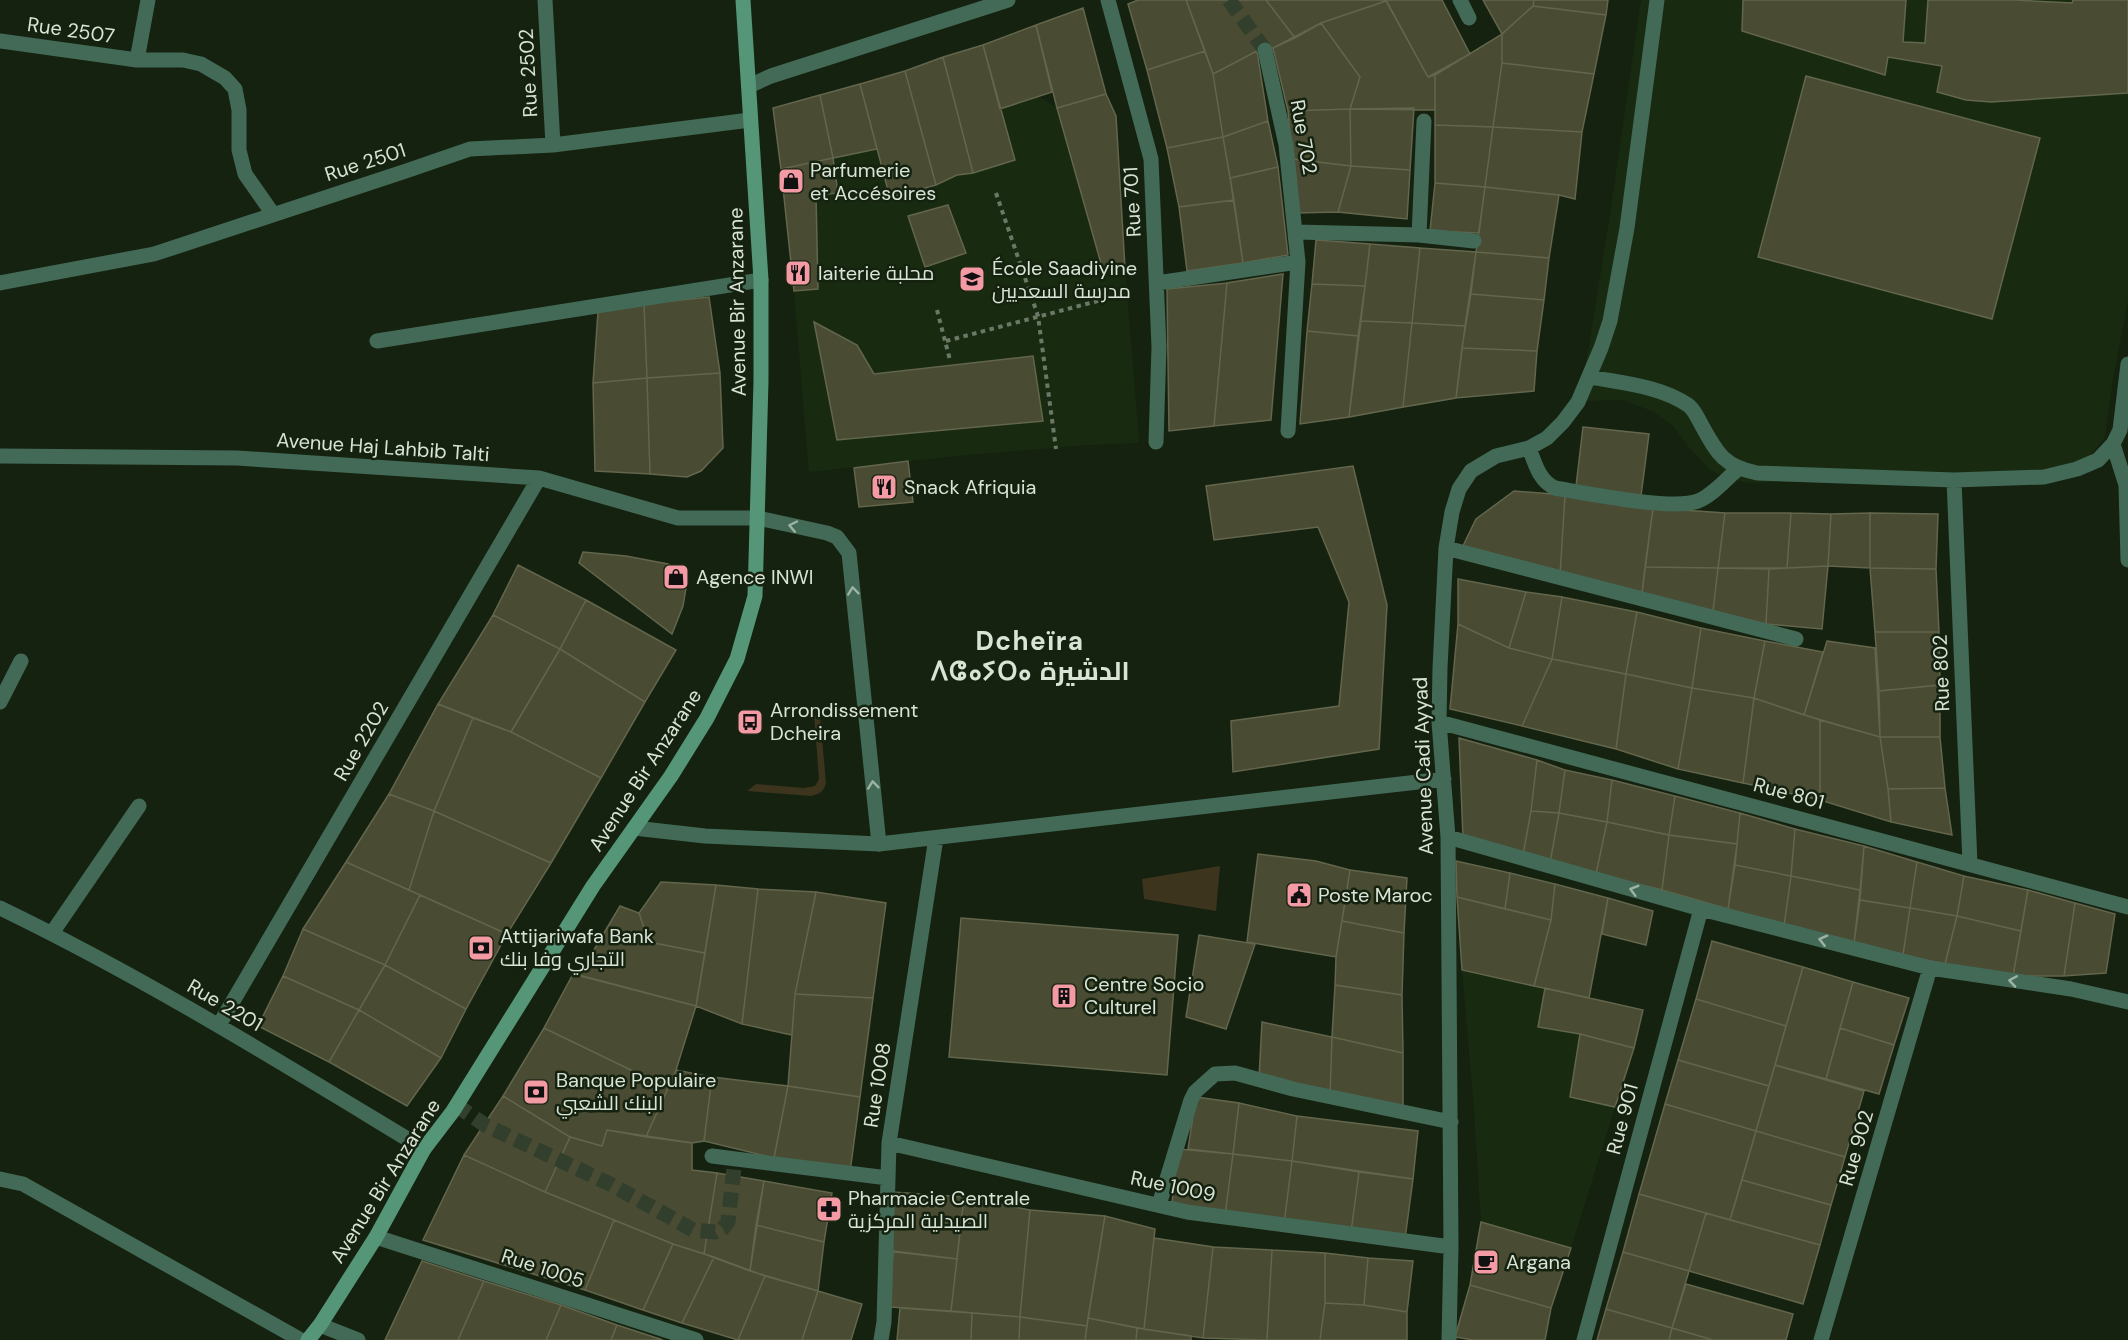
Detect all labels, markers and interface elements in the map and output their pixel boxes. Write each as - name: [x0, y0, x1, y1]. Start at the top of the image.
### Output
- street label: Rue 2507: [26, 11, 116, 49]
- street label: Rue 2502: [513, 28, 543, 118]
- street label: Rue 702: [1285, 98, 1323, 176]
- street label: Rue 2501: [321, 137, 409, 187]
- place label: Parfumerie et Accésoires: [810, 157, 936, 206]
- shop icon: Parfumerie et Accésoires: [776, 166, 806, 196]
- street label: Rue 701: [1117, 166, 1147, 238]
- street label: Avenue Bir Anzarane: [722, 207, 752, 397]
- place label: École Saadiyine مدرسة السعديين: [992, 255, 1137, 304]
- restaurant icon: laiterie محلبة: [783, 258, 813, 288]
- place label: laiterie محلبة: [818, 260, 934, 286]
- school or university icon: École Saadiyine مدرسة السعديين: [957, 264, 987, 294]
- street label: Avenue Haj Lahbib Talti: [275, 427, 491, 467]
- restaurant icon: Snack Afriquia: [869, 472, 899, 502]
- place label: Snack Afriquia: [904, 474, 1036, 500]
- one-way arrow: [788, 520, 798, 533]
- shop icon: Agence INWI: [661, 562, 691, 592]
- place label: Agence INWI: [696, 564, 814, 590]
- one-way arrow: [847, 587, 860, 596]
- district label: Dcheïra ⴷⵛⴰⵢⵔⴰ الدشيرة: [930, 624, 1130, 688]
- street label: Rue 802: [1927, 634, 1955, 712]
- street label: Avenue Cadi Ayyad: [1407, 676, 1439, 856]
- street label: Avenue Bir Anzarane: [583, 684, 707, 856]
- street label: Rue 2202: [328, 696, 394, 786]
- place label: Arrondissement Dcheira: [770, 697, 918, 746]
- bus stop icon: Arrondissement Dcheira: [735, 707, 765, 737]
- street label: Rue 801: [1751, 771, 1827, 815]
- one-way arrow: [867, 781, 880, 790]
- public building icon: Poste Maroc: [1284, 880, 1314, 910]
- place label: Poste Maroc: [1318, 882, 1433, 908]
- one-way arrow: [1629, 885, 1640, 897]
- place label: Attijariwafa Bank التجاري وفا بنك: [500, 923, 654, 975]
- bank icon: Attijariwafa Bank التجاري وفا بنك: [466, 933, 496, 963]
- one-way arrow: [1818, 935, 1828, 948]
- place label: Centre Socio Culturel: [1084, 971, 1204, 1020]
- street label: Rue 2201: [183, 973, 267, 1037]
- one-way arrow: [2009, 975, 2018, 987]
- building icon: Centre Socio Culturel: [1049, 981, 1079, 1011]
- street label: Rue 1008: [857, 1041, 897, 1129]
- place label: Banque Populaire البنك الشعبي: [556, 1067, 716, 1119]
- bank icon: Banque Populaire البنك الشعبي: [521, 1077, 551, 1107]
- street label: Rue 901: [1600, 1081, 1644, 1157]
- street label: Avenue Bir Anzarane: [324, 1094, 446, 1268]
- street label: Rue 902: [1833, 1107, 1879, 1189]
- street label: Rue 1009: [1128, 1164, 1218, 1208]
- place label: Pharmacie Centrale الصيدلية المركزية: [848, 1185, 1030, 1234]
- pharmacy icon: Pharmacie Centrale الصيدلية المركزية: [814, 1194, 844, 1224]
- street label: Rue 1005: [498, 1242, 588, 1294]
- cafe icon: Argana: [1471, 1247, 1501, 1277]
- place label: Argana: [1506, 1249, 1571, 1275]

